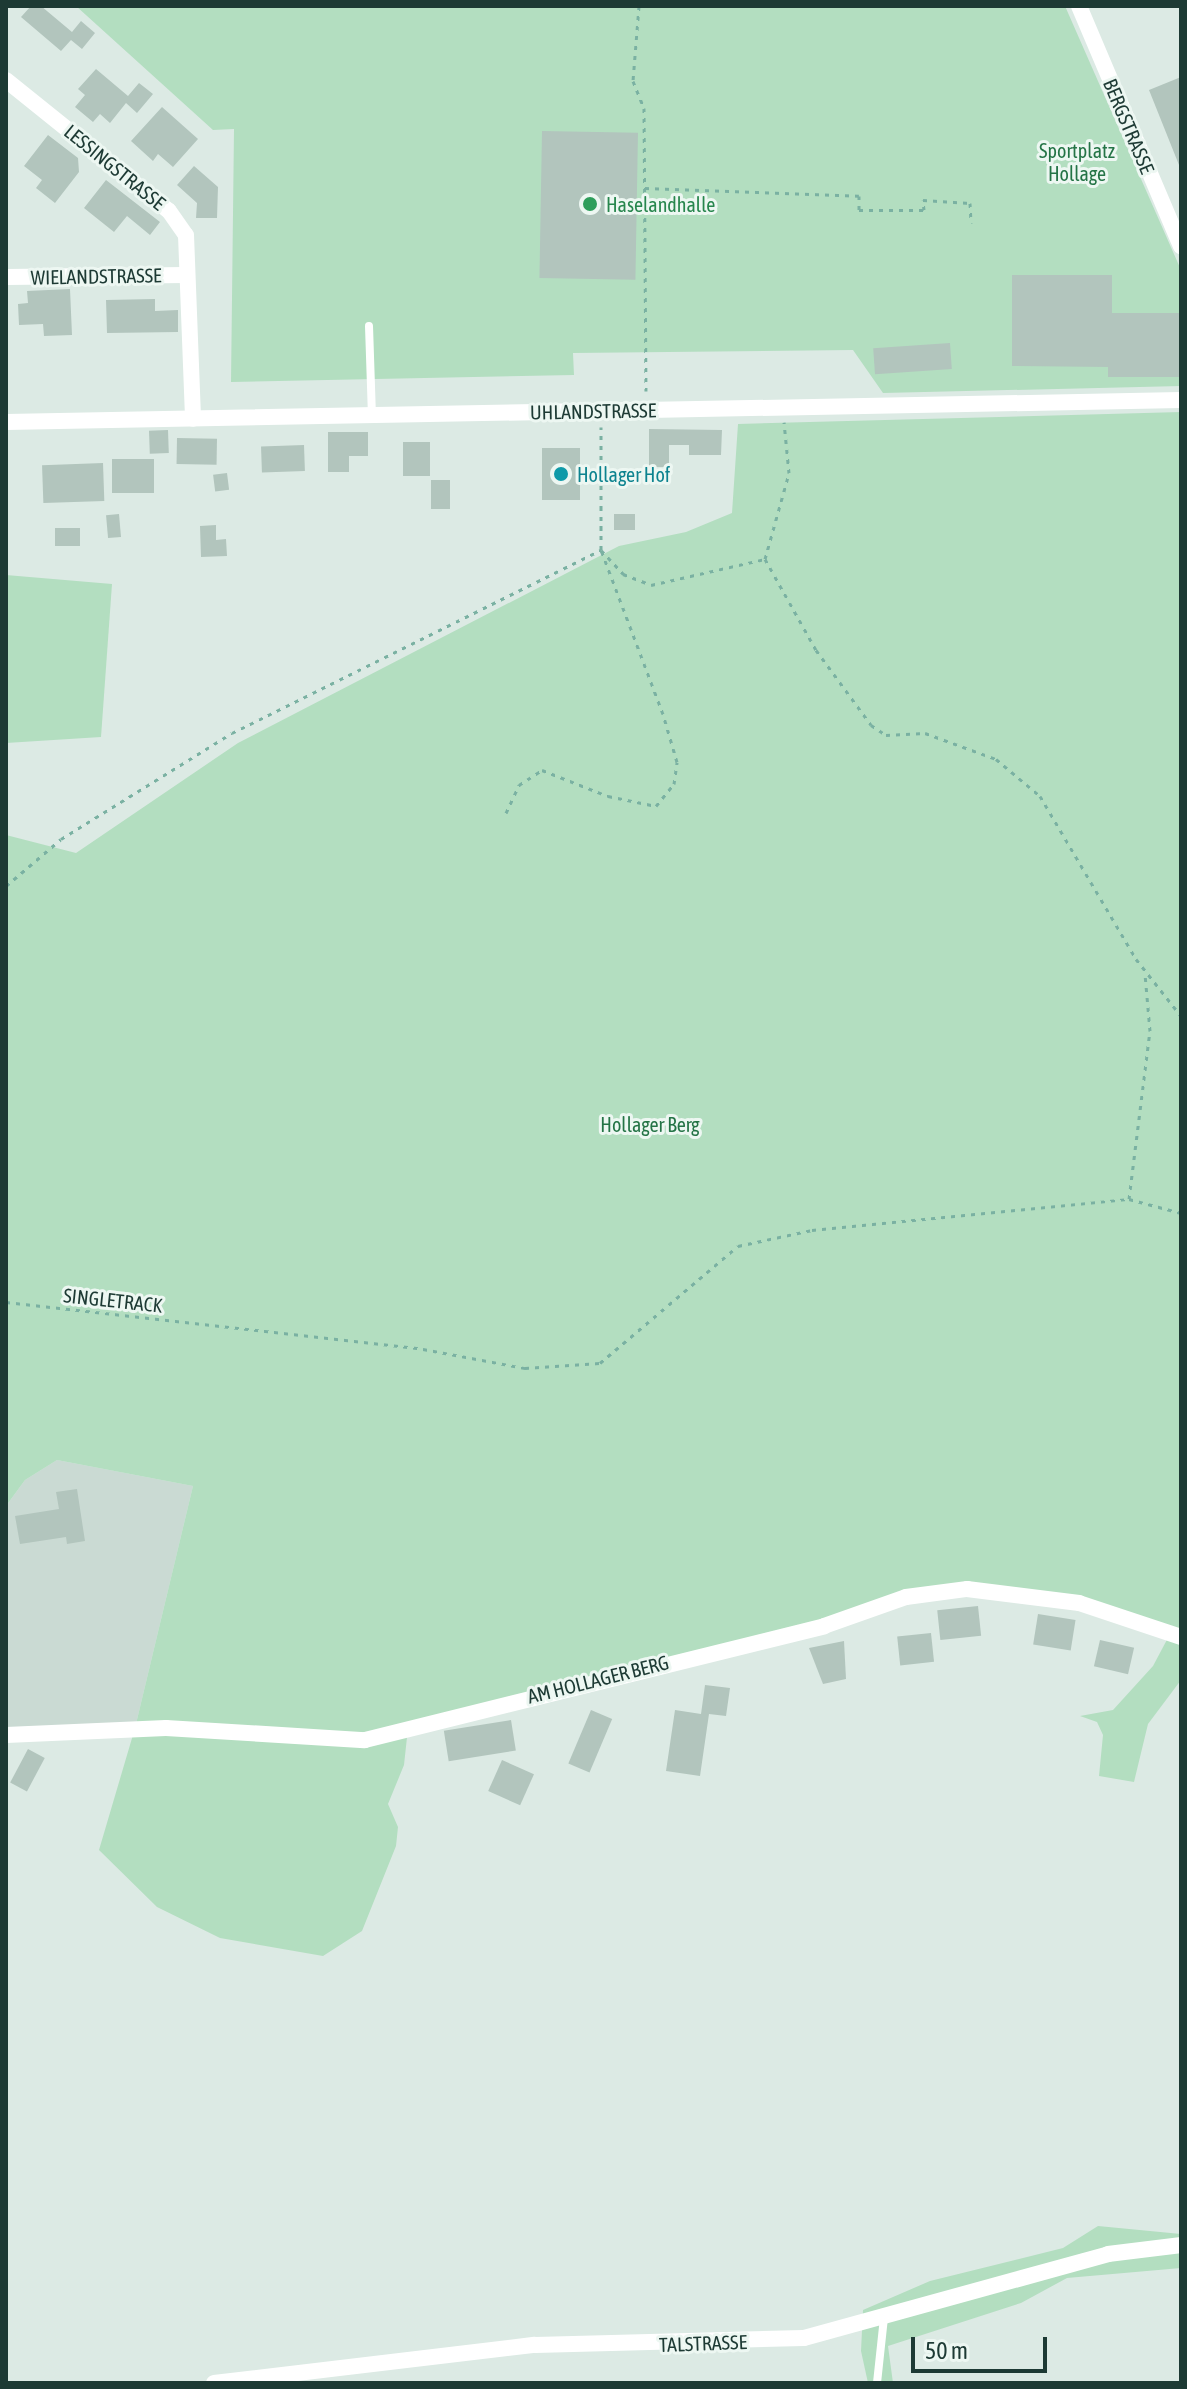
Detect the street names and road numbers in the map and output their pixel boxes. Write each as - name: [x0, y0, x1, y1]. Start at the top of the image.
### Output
- street label: BERGSTRASSE: [1098, 75, 1160, 177]
- street label: LESSINGSTRASSE: [60, 119, 170, 215]
- street label: WIELANDSTRASSE: [30, 263, 162, 289]
- street label: UHLANDSTRASSE: [530, 398, 656, 424]
- street label: SINGLETRACK: [62, 1283, 164, 1317]
- street label: AM HOLLAGER BERG: [525, 1650, 671, 1708]
- street label: TALSTRASSE: [659, 2329, 747, 2357]

